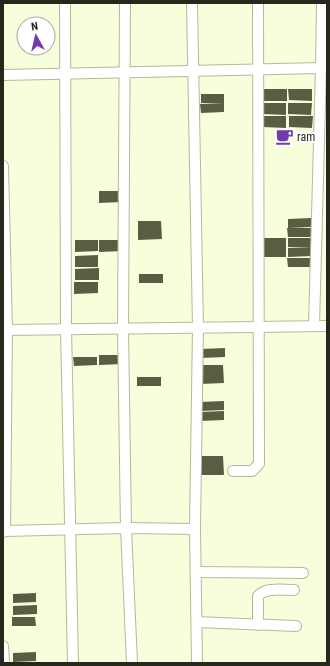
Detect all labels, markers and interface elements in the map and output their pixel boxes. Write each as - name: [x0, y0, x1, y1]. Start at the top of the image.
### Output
- north arrow: [16, 16, 56, 56]
- text: N: [30, 20, 39, 33]
- cafe icon: ram: [274, 127, 294, 147]
- place label: ram: [297, 130, 315, 144]

